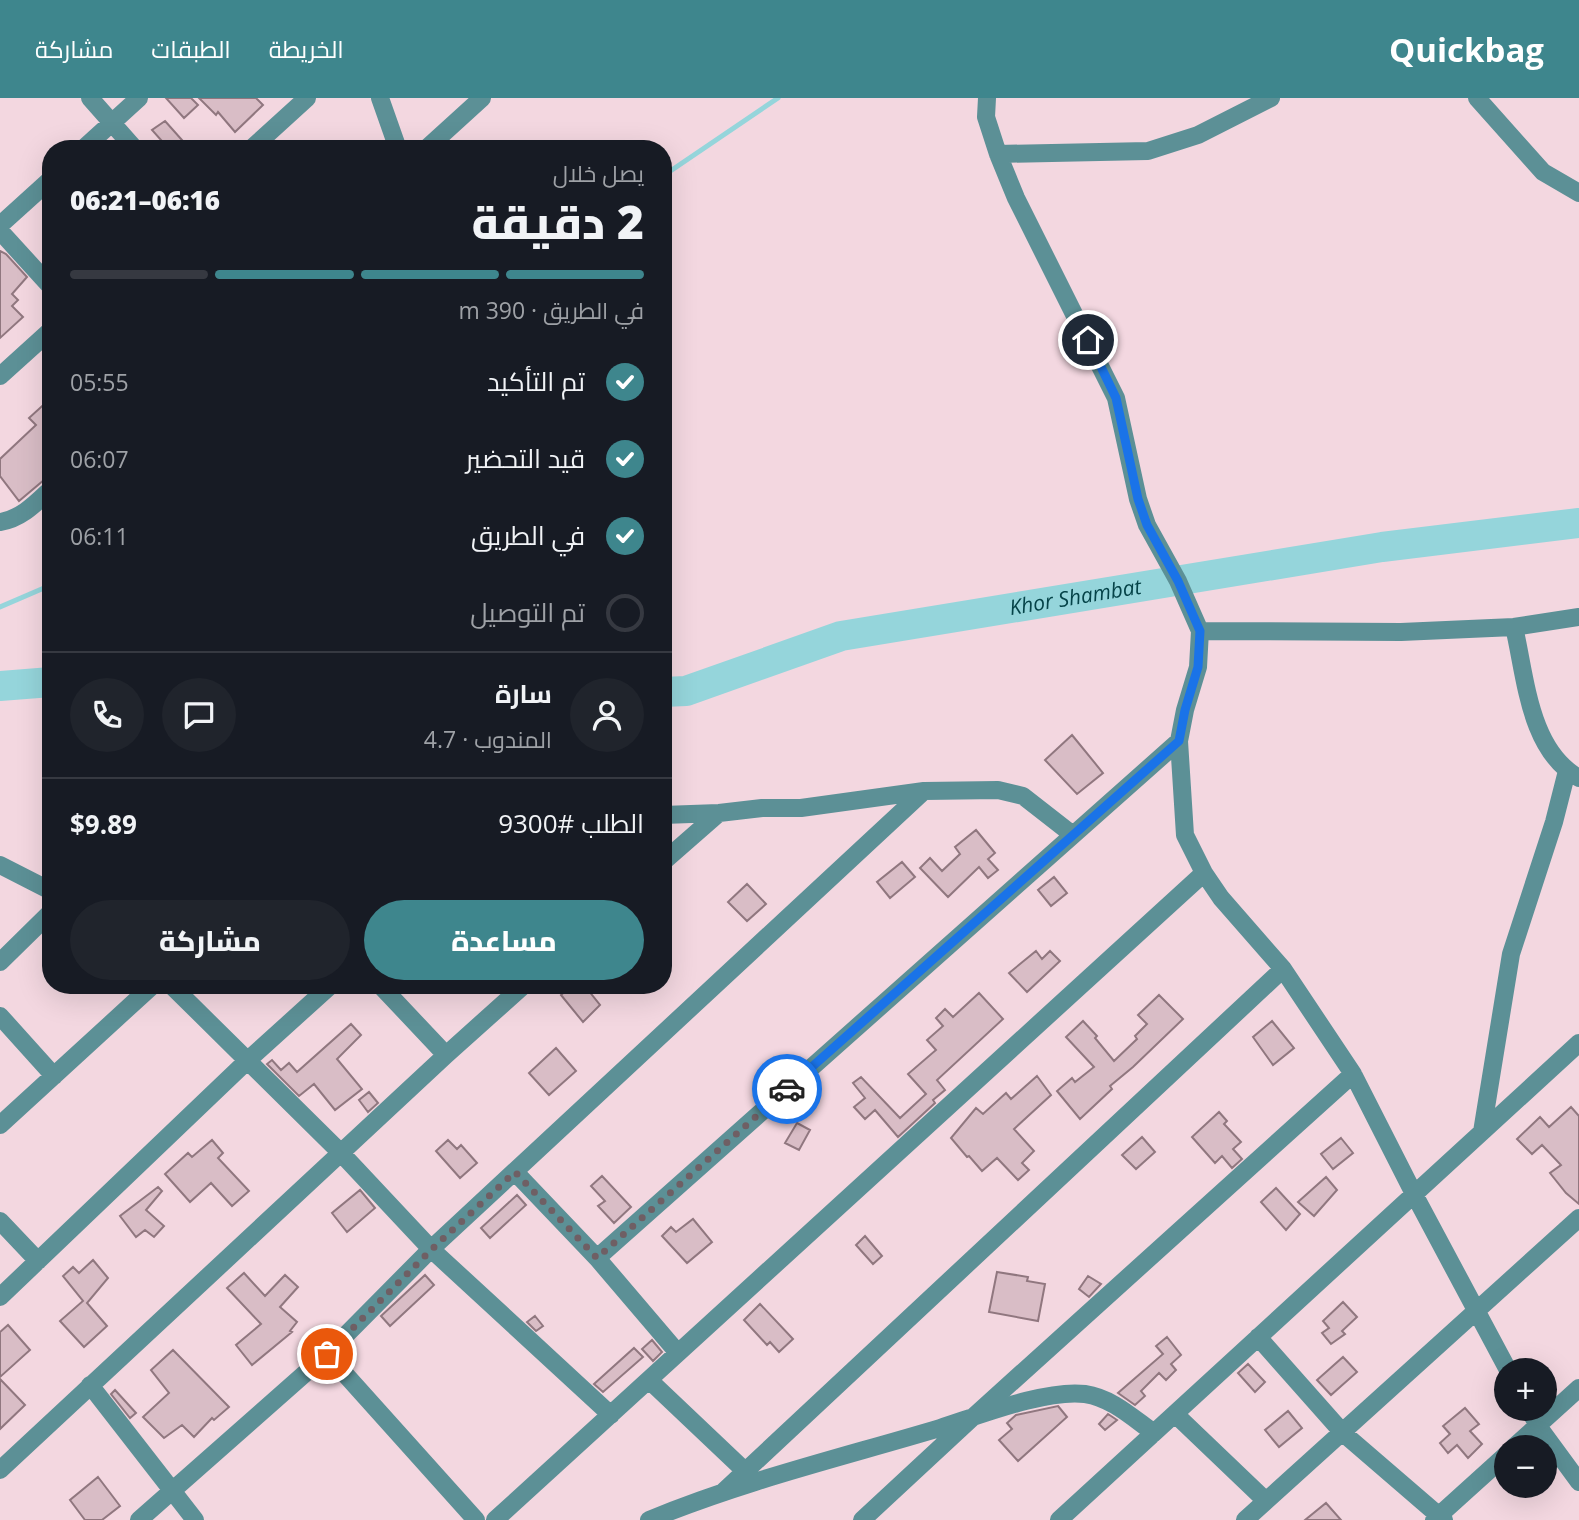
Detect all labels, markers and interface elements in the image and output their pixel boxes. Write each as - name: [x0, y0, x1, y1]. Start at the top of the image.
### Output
- text: Quickbag: [1389, 27, 1544, 72]
- text: مشاركة: [35, 32, 113, 65]
- text: الطبقات: [151, 32, 231, 65]
- text: الخريطة: [269, 32, 344, 65]
- text: يصل خلال: [553, 157, 644, 189]
- text: 06:16–06:21: [70, 182, 220, 218]
- text: 2 دقيقة: [472, 190, 644, 252]
- text: في الطريق · 390 m: [458, 294, 644, 326]
- pin: [1058, 310, 1118, 370]
- icon: home: [1069, 321, 1107, 359]
- text: تم التأكيد: [487, 363, 585, 399]
- icon: check: [606, 363, 644, 401]
- text: 05:55: [70, 366, 129, 398]
- text: قيد التحضير: [466, 440, 585, 476]
- icon: check: [606, 440, 644, 478]
- text: 06:07: [70, 443, 129, 475]
- text: في الطريق: [471, 517, 585, 553]
- icon: check: [606, 517, 644, 555]
- text: 06:11: [70, 520, 129, 552]
- water label: Khor Shambat: [1007, 572, 1144, 621]
- text: تم التوصيل: [470, 594, 585, 630]
- text: سارة: [495, 675, 552, 711]
- button: phone: [70, 678, 144, 752]
- button: chat: [162, 678, 236, 752]
- button: person: [570, 678, 644, 752]
- text: المندوب · 4.7: [424, 723, 552, 755]
- text: الطلب #9300: [498, 805, 644, 841]
- text: $9.89: [70, 806, 137, 842]
- button: مشاركة: [70, 900, 350, 980]
- button: مساعدة: [364, 900, 644, 980]
- courier: [752, 1054, 822, 1124]
- icon: car: [768, 1070, 806, 1108]
- pin: [297, 1324, 357, 1384]
- icon: bag: [308, 1335, 346, 1373]
- map controls: [1494, 1358, 1557, 1498]
- button: +: [1494, 1358, 1557, 1421]
- button: −: [1494, 1435, 1557, 1498]

